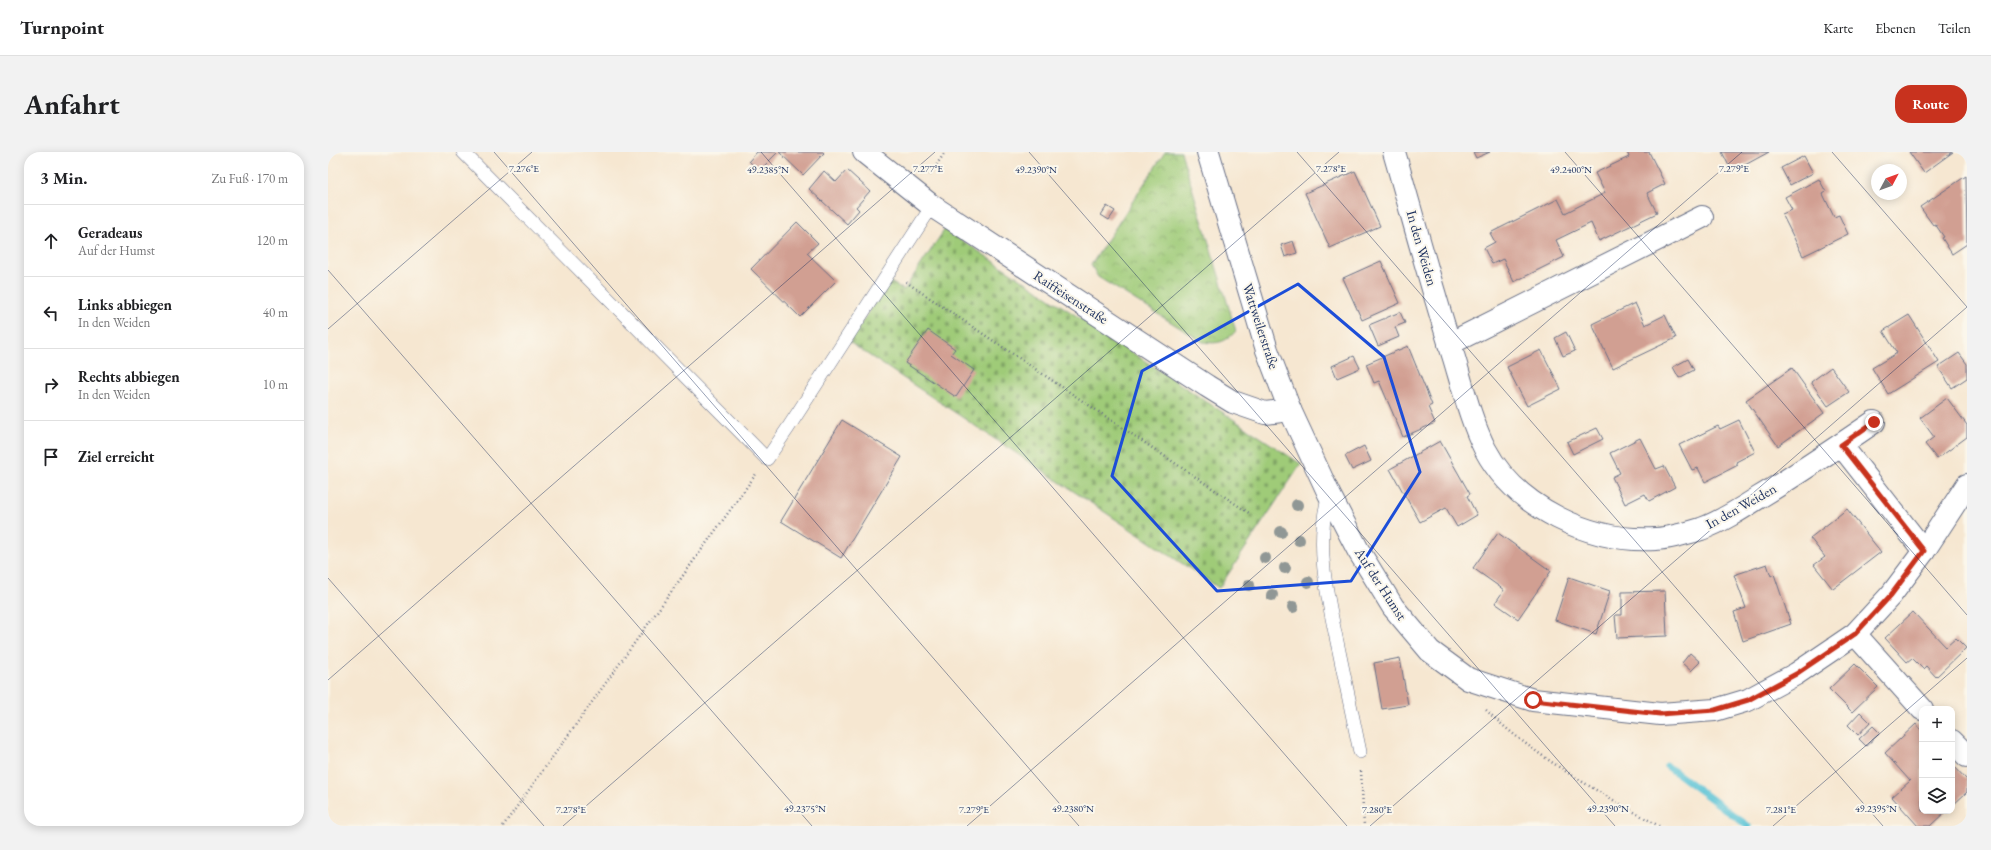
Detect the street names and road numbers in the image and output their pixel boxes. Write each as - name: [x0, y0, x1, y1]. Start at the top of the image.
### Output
- street label: In den Weiden: [1403, 208, 1442, 289]
- street label: Raiffeisenstraße: [1030, 266, 1112, 328]
- street label: Wattweilerstraße: [1239, 281, 1283, 372]
- street label: In den Weiden: [1703, 479, 1780, 533]
- street label: Auf der Humst: [1350, 544, 1411, 624]

